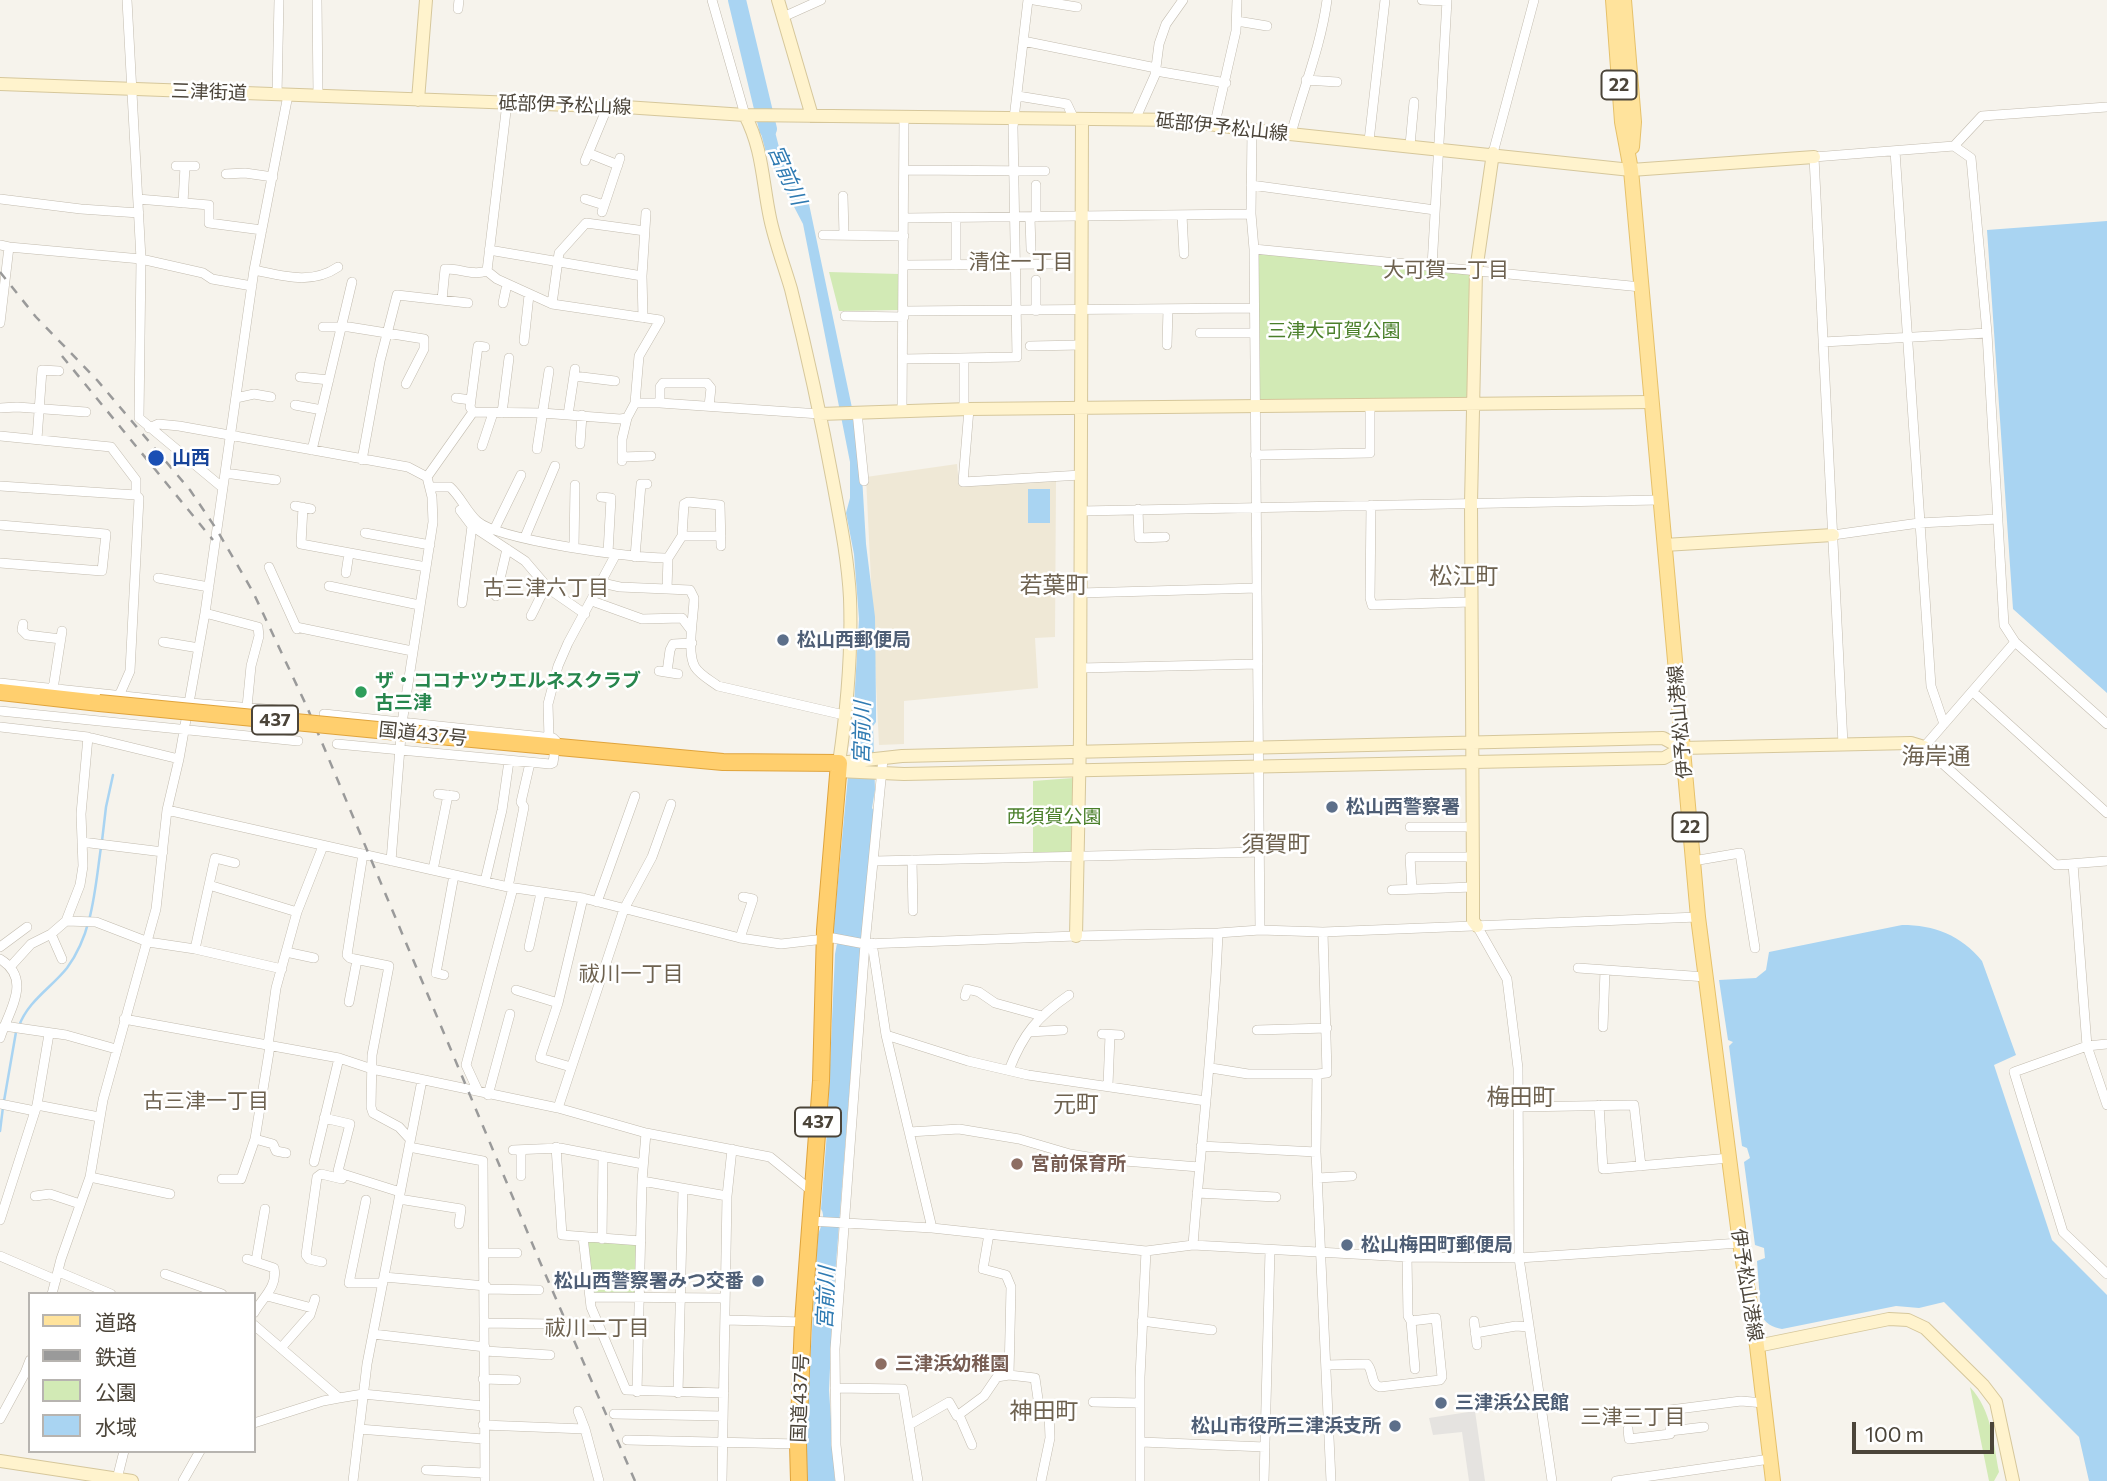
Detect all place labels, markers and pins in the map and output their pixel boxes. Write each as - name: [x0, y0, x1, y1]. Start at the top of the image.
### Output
- place label: 山西: [172, 447, 210, 469]
- marker: 山西: [146, 448, 166, 468]
- place label: 松山西郵便局: [797, 629, 911, 651]
- marker: 松山西郵便局: [775, 632, 791, 648]
- place label: ザ・ココナツウエルネスクラブ 古三津: [375, 670, 641, 714]
- marker: ザ・ココナツウエルネスクラブ 古三津: [353, 684, 369, 700]
- place label: 松山西警察署: [1346, 796, 1460, 818]
- marker: 松山西警察署: [1324, 799, 1340, 815]
- place label: 宮前保育所: [1031, 1153, 1126, 1175]
- marker: 宮前保育所: [1009, 1156, 1025, 1172]
- place label: 松山梅田町郵便局: [1361, 1234, 1513, 1256]
- marker: 松山梅田町郵便局: [1339, 1237, 1355, 1253]
- place label: 松山西警察署みつ交番: [554, 1270, 744, 1292]
- marker: 松山西警察署みつ交番: [750, 1273, 766, 1289]
- place label: 三津浜幼稚園: [895, 1353, 1009, 1375]
- marker: 三津浜幼稚園: [873, 1356, 889, 1372]
- place label: 三津浜公民館: [1455, 1392, 1569, 1414]
- marker: 三津浜公民館: [1433, 1395, 1449, 1411]
- place label: 松山市役所三津浜支所: [1191, 1415, 1381, 1437]
- marker: 松山市役所三津浜支所: [1387, 1418, 1403, 1434]

